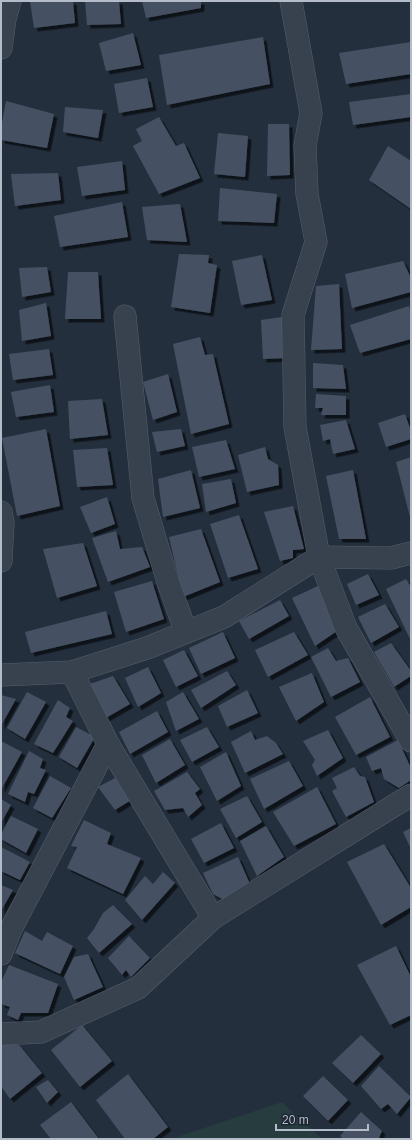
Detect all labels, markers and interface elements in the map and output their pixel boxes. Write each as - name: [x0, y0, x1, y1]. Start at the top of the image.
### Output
- scale bar: [276, 1106, 368, 1132]
- text: 20 m: [282, 1113, 309, 1127]

